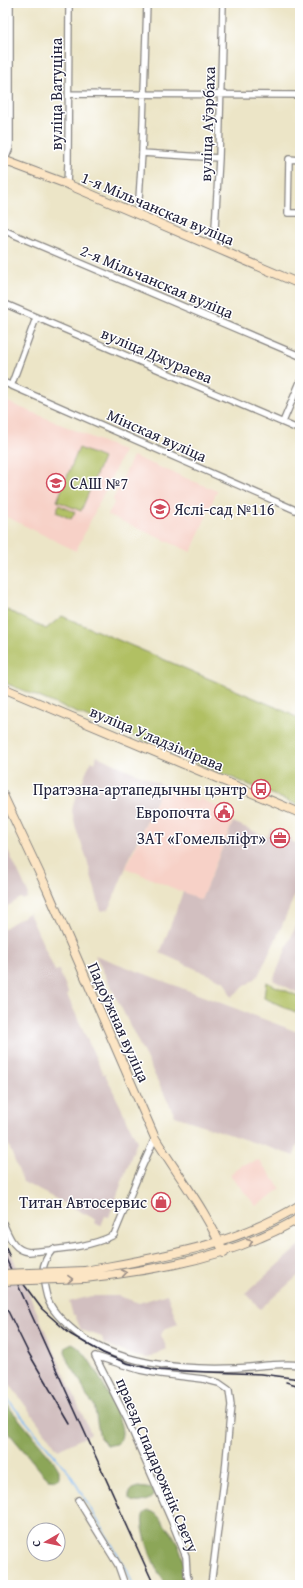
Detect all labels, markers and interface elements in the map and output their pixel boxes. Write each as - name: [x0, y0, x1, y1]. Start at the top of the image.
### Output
- street label: вуліца Ватуціна: [44, 37, 68, 150]
- street label: вуліца Аўэрбаха: [193, 66, 221, 182]
- street label: 1-я Мільчанская вуліца: [78, 165, 239, 251]
- street label: 2-я Мільчанская вуліца: [77, 238, 238, 324]
- street label: вуліца Джураева: [98, 321, 217, 389]
- street label: Мінская вуліца: [103, 402, 211, 468]
- place label: САШ №7: [70, 471, 128, 495]
- school or university icon: САШ №7: [45, 472, 67, 494]
- place label: Яслі-сад №116: [173, 497, 275, 521]
- school or university icon: Яслі-сад №116: [149, 498, 171, 520]
- street label: вуліца Уладзімірава: [86, 699, 228, 777]
- place label: Пратэзна-артапедычны цэнтр: [33, 777, 247, 801]
- bus stop icon: Пратэзна-артапедычны цэнтр: [250, 778, 272, 800]
- place label: Европочта: [136, 800, 210, 824]
- public building icon: Европочта: [213, 801, 235, 823]
- place label: ЗАТ «Гомельліфт»: [137, 826, 266, 850]
- office icon: ЗАТ «Гомельліфт»: [269, 827, 291, 849]
- street label: Падоўжная вуліца: [82, 958, 156, 1086]
- place label: Титан Автосервис: [19, 1190, 147, 1214]
- shop icon: Титан Автосервис: [150, 1191, 172, 1213]
- one-way arrow: [246, 1239, 253, 1247]
- one-way arrow: [121, 1269, 127, 1278]
- one-way arrow: [67, 1274, 73, 1283]
- street label: праезд Спадарожнік Свету: [110, 1374, 206, 1556]
- north arrow: [26, 1522, 66, 1562]
- text: С: [28, 1539, 45, 1548]

